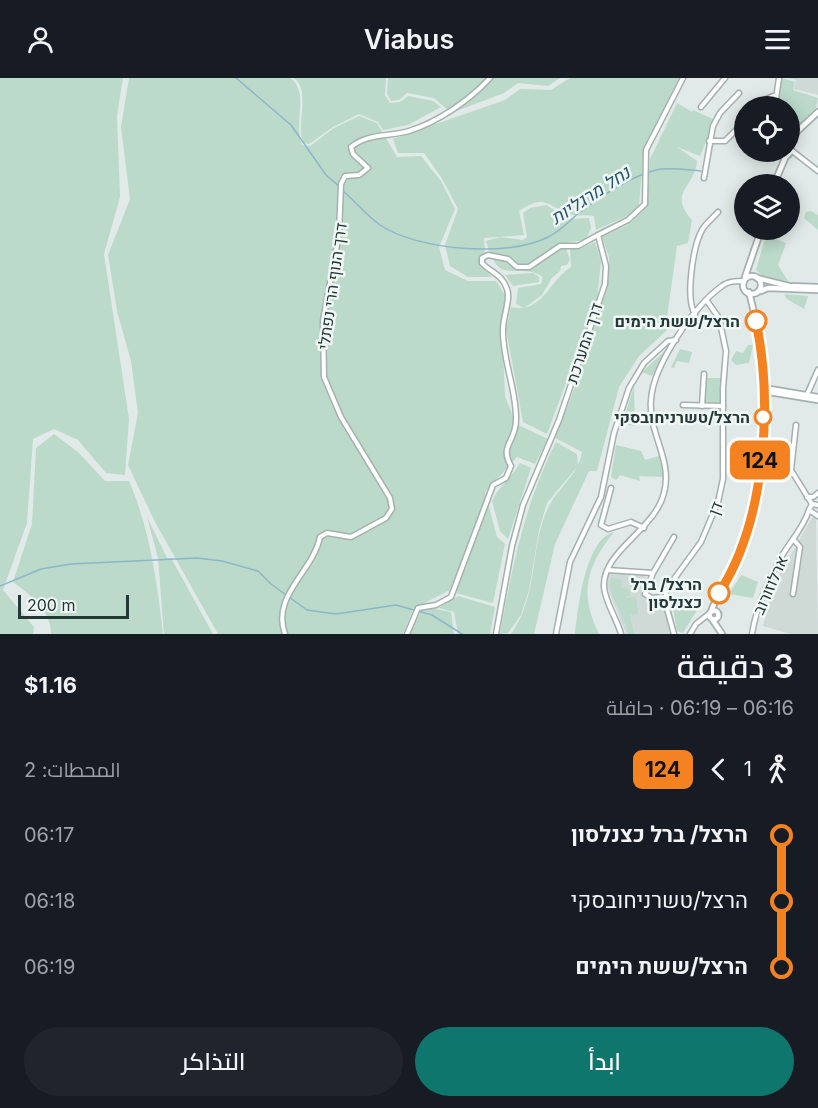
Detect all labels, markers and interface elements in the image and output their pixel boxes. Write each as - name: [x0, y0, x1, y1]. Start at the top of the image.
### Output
- icon: person: [24, 23, 57, 56]
- text: Viabus: [364, 23, 454, 56]
- icon: menu: [761, 23, 794, 56]
- map controls: [734, 96, 800, 240]
- button: locate: [734, 96, 800, 162]
- water label: נחל מרגליות: [546, 161, 635, 228]
- button: layers: [734, 174, 800, 240]
- street label: דרך הנוף הרי נפתלי: [313, 221, 351, 351]
- street label: דרך המערכת: [562, 300, 606, 386]
- marker: הרצל/ששת הימים: [745, 310, 767, 332]
- place label: הרצל/ששת הימים: [614, 311, 740, 331]
- place label: הרצל/טשרניחובסקי: [614, 407, 750, 427]
- marker: הרצל/טשרניחובסקי: [754, 408, 772, 426]
- line badge: 124: [726, 440, 795, 479]
- text: 124: [742, 448, 778, 473]
- street label: דן: [703, 498, 727, 518]
- street label: ארלוזורוב: [748, 552, 792, 618]
- place label: הרצל/ ברל כצנלסון: [631, 574, 702, 612]
- marker: הרצל/ ברל כצנלסון: [708, 582, 730, 604]
- scale bar: [18, 592, 129, 620]
- text: 200 m: [27, 595, 75, 615]
- text: 3 دقيقة: [677, 646, 794, 686]
- text: $1.16: [24, 672, 77, 698]
- text: 06:16 – 06:19 · حافلة: [606, 696, 794, 720]
- icon: back: [702, 753, 735, 786]
- icon: walk: [761, 753, 794, 786]
- text: 124: [645, 757, 681, 782]
- text: 1: [744, 757, 752, 781]
- text: المحطات: 2: [24, 758, 121, 782]
- text: הרצל/ ברל כצנלסון: [571, 821, 748, 847]
- text: 06:17: [24, 823, 74, 847]
- text: הרצל/טשרניחובסקי: [571, 887, 748, 913]
- text: 06:18: [24, 889, 75, 913]
- text: הרצל/ששת הימים: [575, 953, 748, 979]
- text: 06:19: [24, 955, 75, 979]
- button: التذاكر: [24, 1027, 403, 1096]
- button: ابدأ: [415, 1027, 794, 1096]

